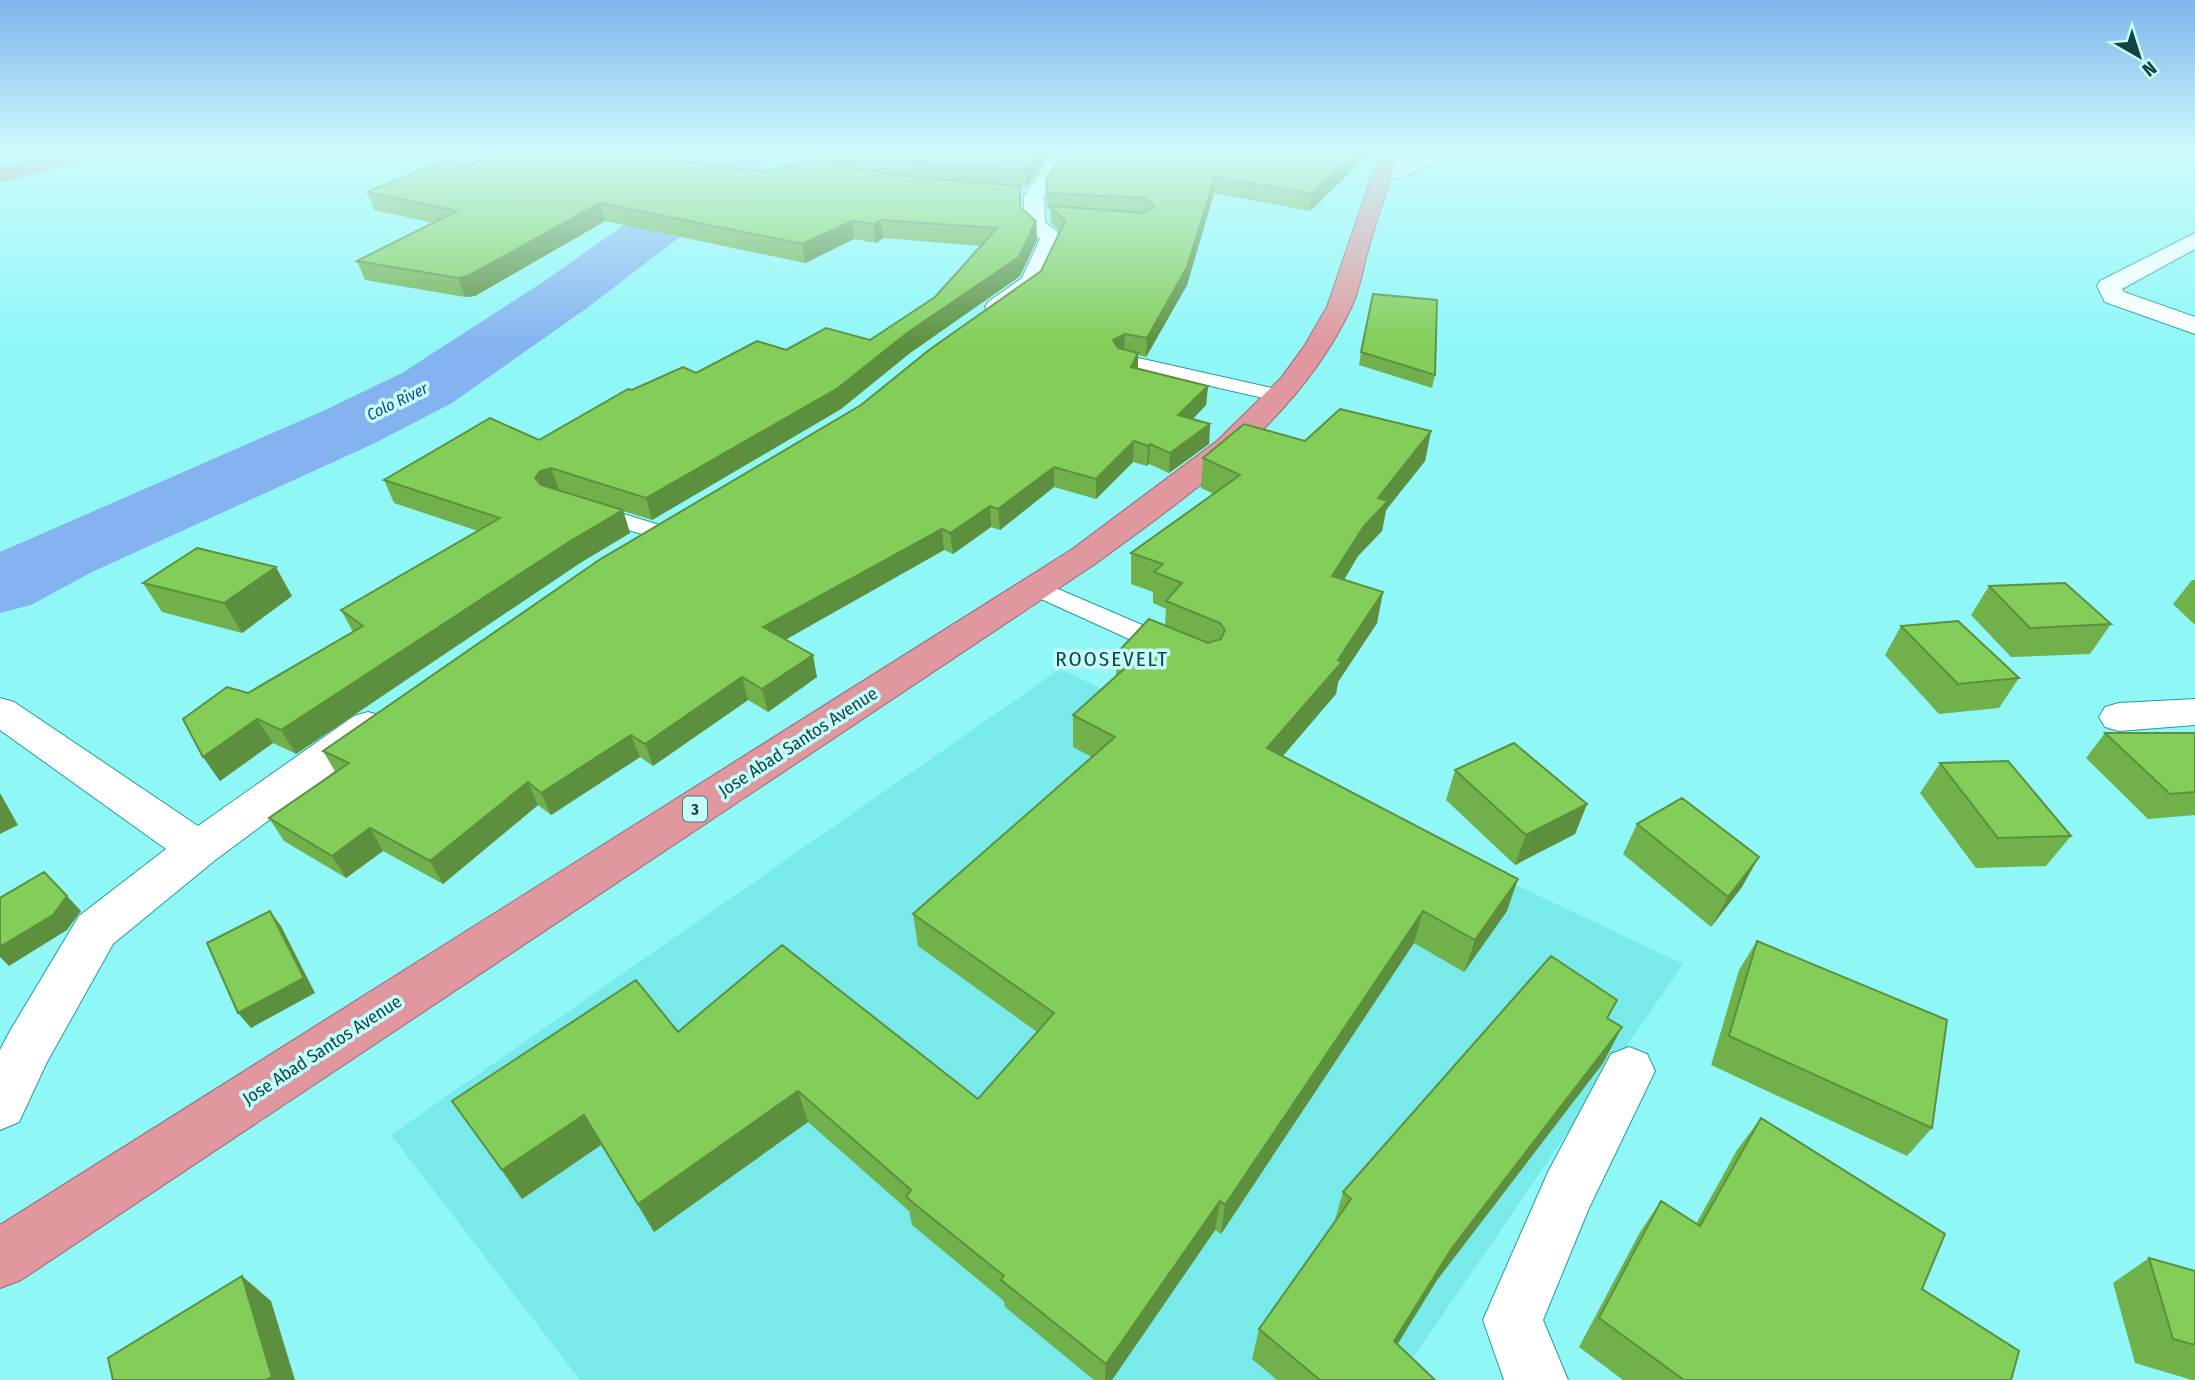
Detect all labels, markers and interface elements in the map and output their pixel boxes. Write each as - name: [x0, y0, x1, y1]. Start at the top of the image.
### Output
- north arrow: [2104, 21, 2174, 91]
- text: N: [2138, 56, 2161, 81]
- water label: Colo River: [364, 378, 431, 424]
- district label: ROOSEVELT: [1055, 646, 1169, 672]
- street label: Jose Abad Santos Avenue: [714, 682, 882, 802]
- road number: 3: [683, 796, 707, 822]
- street label: Jose Abad Santos Avenue: [238, 990, 406, 1110]

